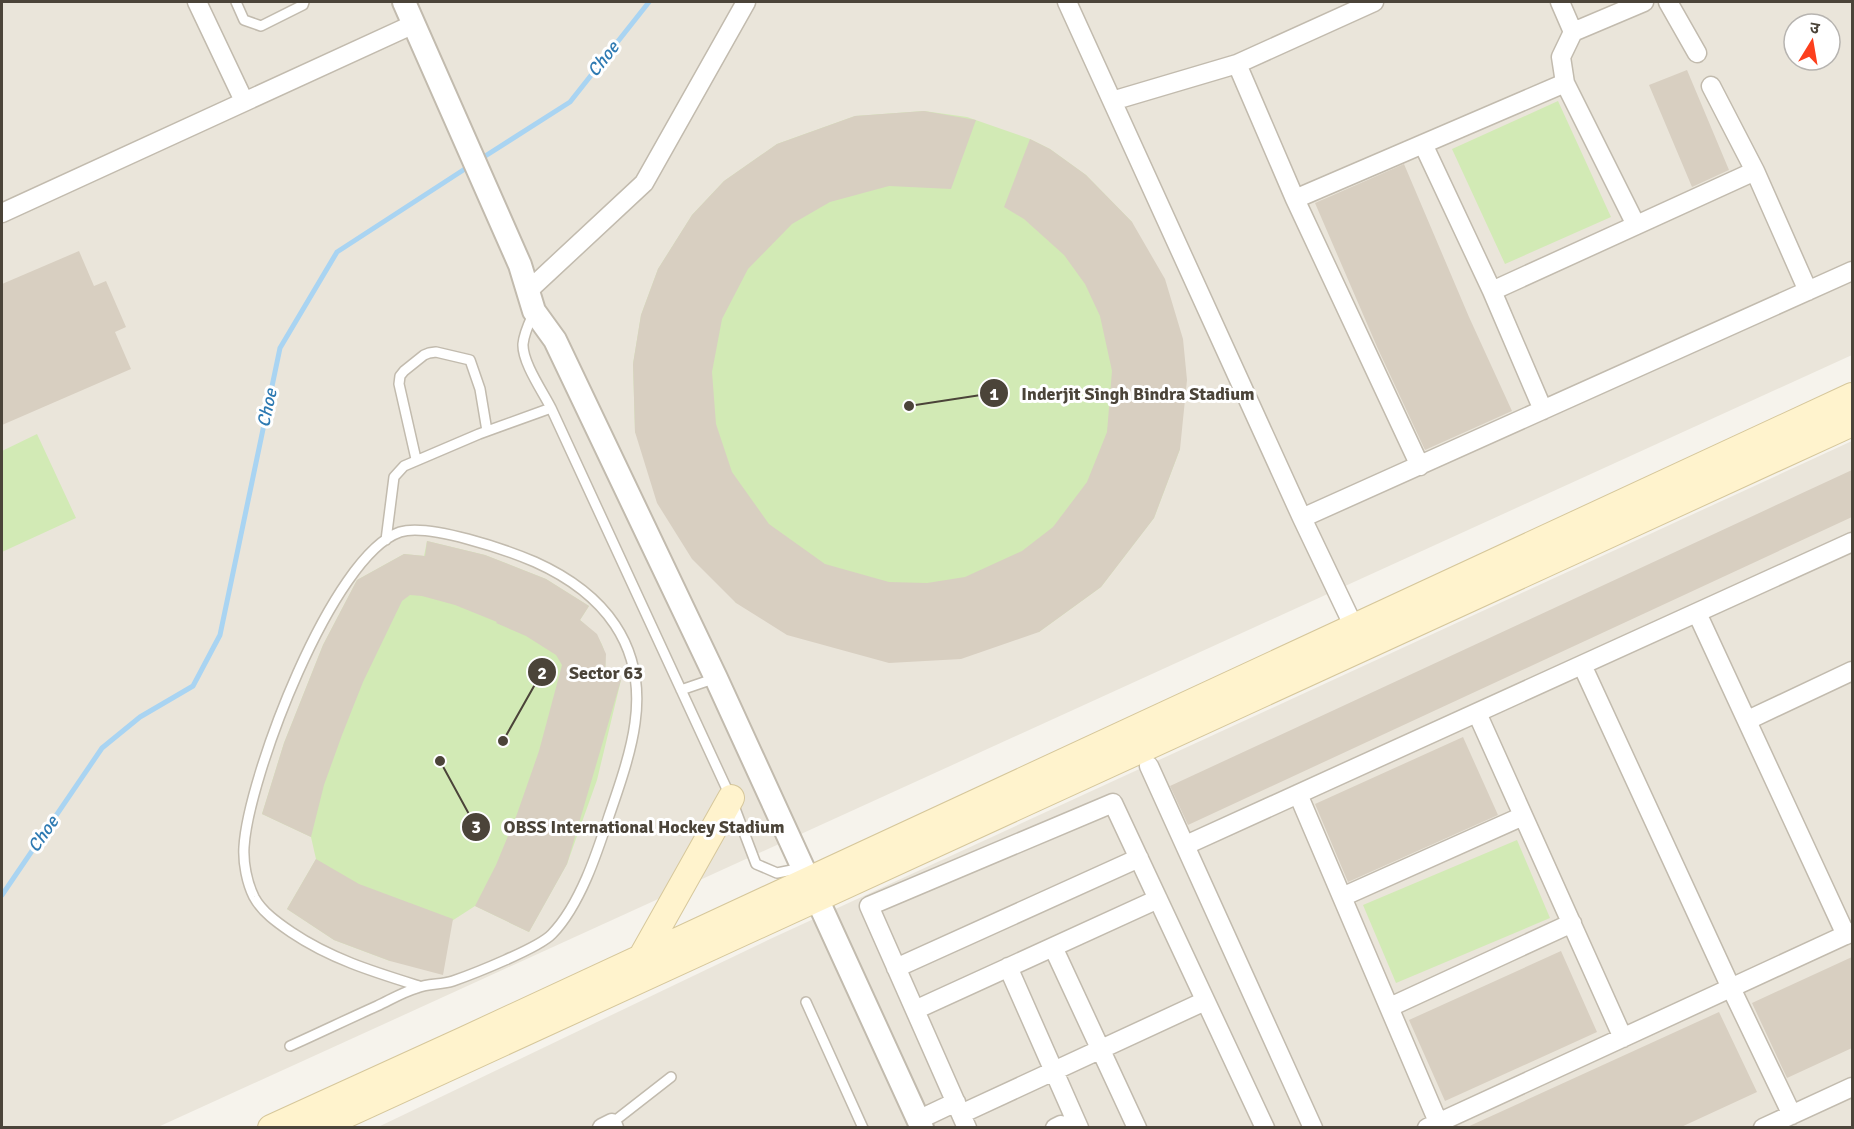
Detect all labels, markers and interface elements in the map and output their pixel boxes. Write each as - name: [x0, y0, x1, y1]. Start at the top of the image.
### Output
- north arrow: [1782, 12, 1842, 72]
- text: उ: [1808, 18, 1822, 39]
- water label: Choe: [582, 36, 624, 81]
- callout: Inderjit Singh Bindra Stadium: [979, 375, 1266, 411]
- text: 1: [989, 383, 999, 405]
- text: Inderjit Singh Bindra Stadium: [1021, 383, 1255, 405]
- water label: Choe: [252, 386, 282, 429]
- callout: Sector 63: [527, 654, 655, 690]
- text: 2: [537, 662, 547, 684]
- text: Sector 63: [569, 662, 643, 684]
- callout: OBSS International Hockey Stadium: [461, 809, 796, 845]
- water label: Choe: [23, 811, 64, 856]
- text: 3: [471, 816, 481, 838]
- text: OBSS International Hockey Stadium: [504, 816, 784, 838]

